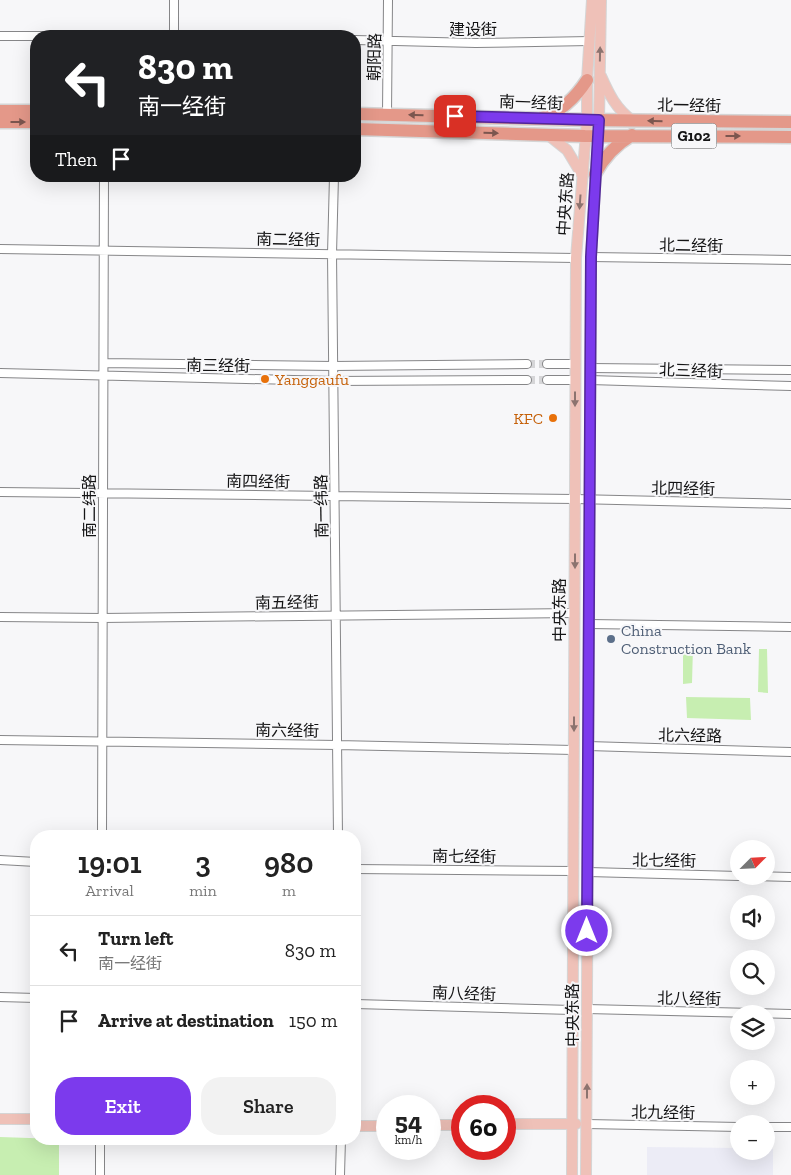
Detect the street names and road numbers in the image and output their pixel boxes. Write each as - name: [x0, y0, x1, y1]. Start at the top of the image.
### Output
- street label: 建设街: [449, 20, 497, 39]
- street label: 朝阳路: [365, 33, 384, 81]
- street label: 南一经街: [499, 92, 563, 113]
- street label: 北一经街: [657, 95, 721, 116]
- road number: G102: [672, 124, 716, 148]
- street label: 中央东路: [554, 171, 577, 237]
- street label: 南二经街: [256, 229, 320, 250]
- street label: 北二经街: [659, 235, 723, 256]
- street label: 南三经街: [186, 355, 250, 376]
- street label: 北三经街: [659, 360, 723, 381]
- street label: 南四经街: [226, 471, 290, 492]
- street label: 南二纬路: [80, 474, 99, 538]
- street label: 南一纬路: [311, 474, 332, 538]
- street label: 北四经街: [651, 478, 715, 499]
- street label: 中央东路: [550, 578, 569, 642]
- street label: 南五经街: [255, 592, 319, 613]
- street label: 南六经街: [255, 720, 319, 741]
- street label: 北六经路: [658, 725, 722, 746]
- street label: 南七经街: [432, 846, 496, 867]
- street label: 北七经街: [632, 850, 696, 871]
- street label: 南八经街: [432, 983, 496, 1004]
- street label: 中央东路: [563, 983, 582, 1047]
- street label: 北八经街: [657, 988, 721, 1009]
- street label: 北九经街: [631, 1102, 695, 1123]

